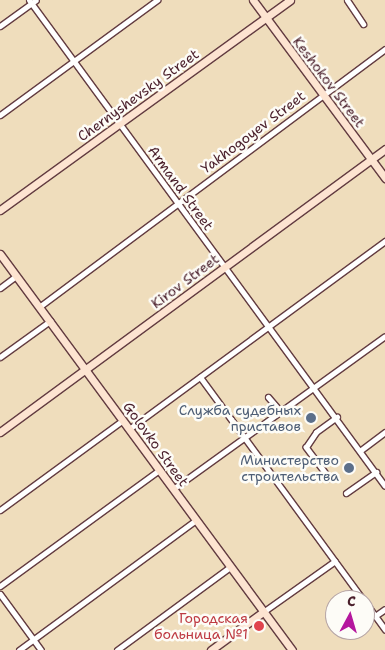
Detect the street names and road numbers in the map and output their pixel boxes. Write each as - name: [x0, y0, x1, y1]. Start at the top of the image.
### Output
- street label: Keshokov Street: [289, 33, 369, 131]
- street label: Chernyshevsky Street: [74, 45, 202, 145]
- street label: Yakhogoyev Street: [197, 87, 309, 177]
- street label: Armand Street: [145, 143, 217, 233]
- street label: Kirov Street: [148, 250, 222, 312]
- street label: Golovko Street: [120, 398, 192, 490]

